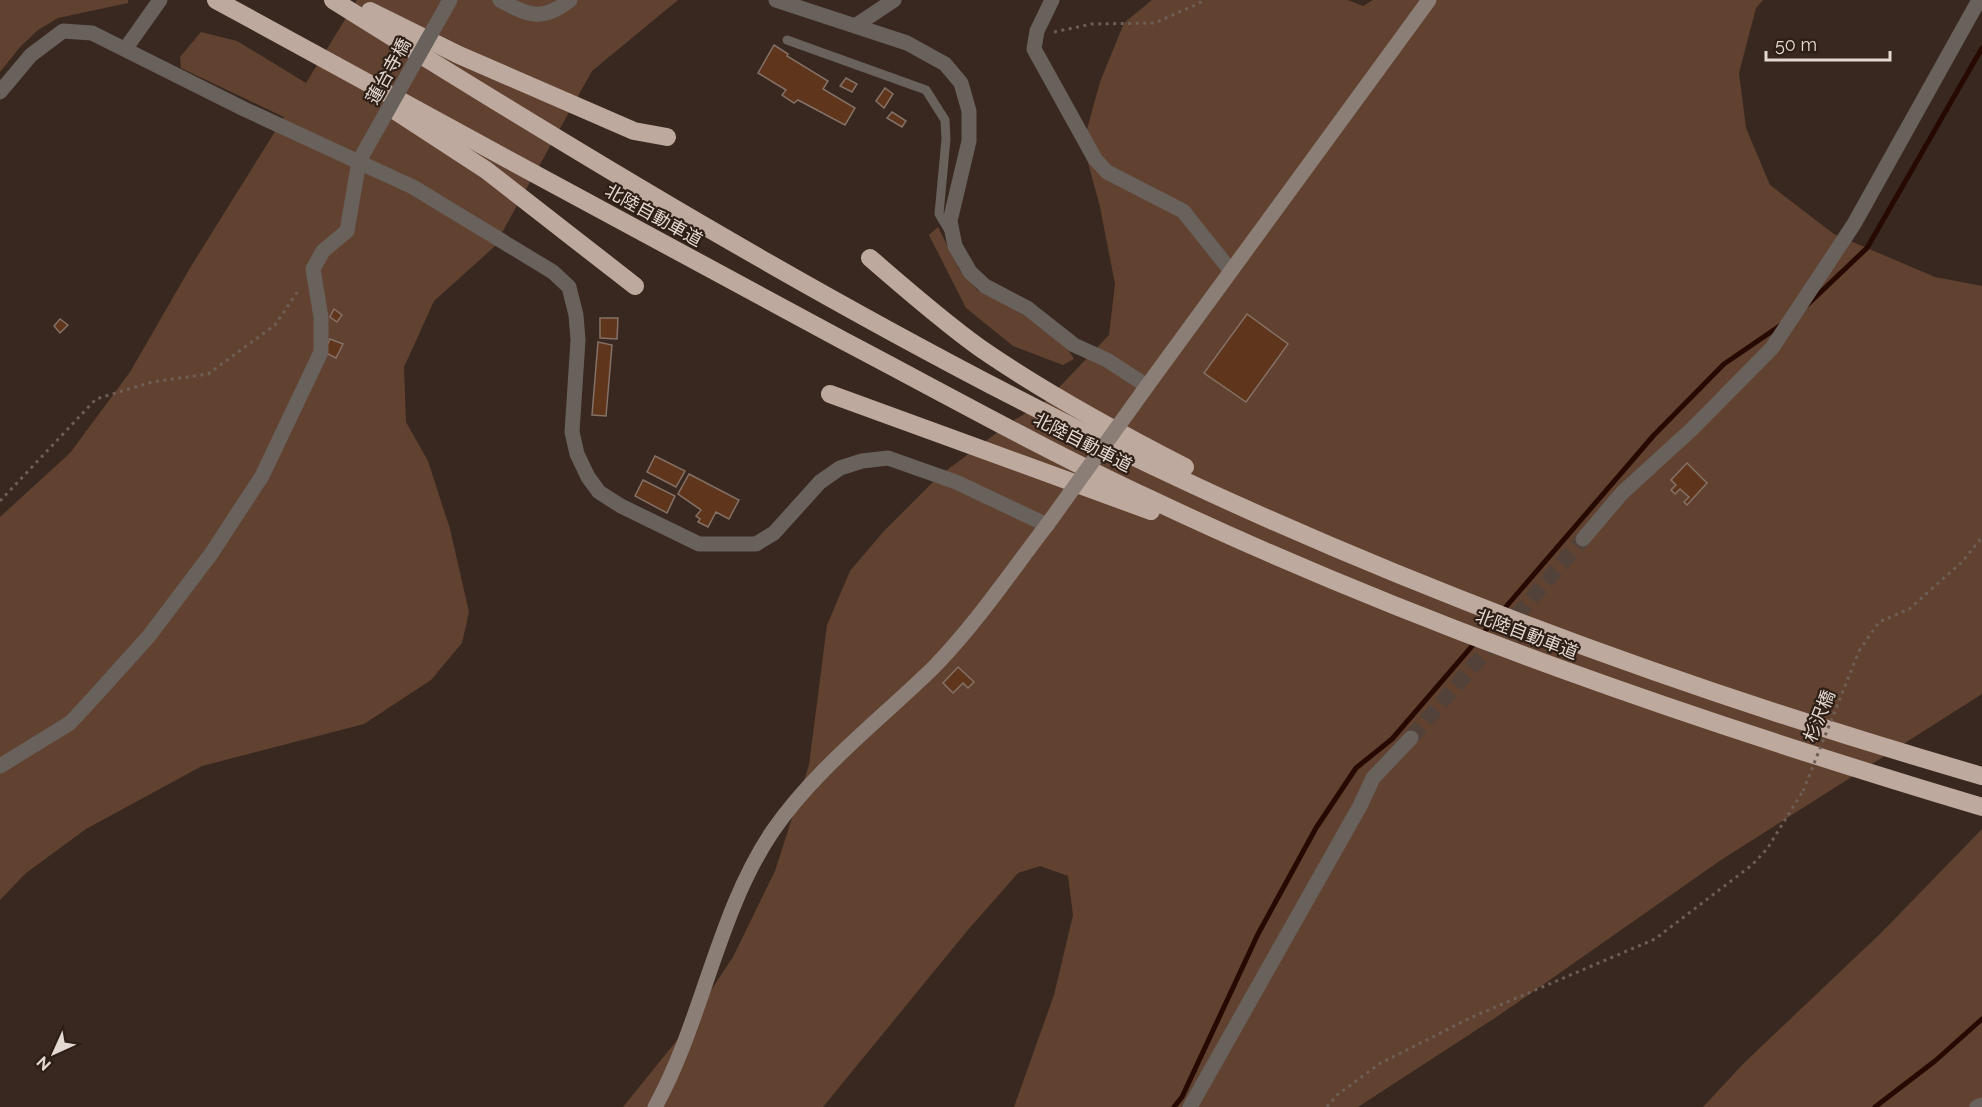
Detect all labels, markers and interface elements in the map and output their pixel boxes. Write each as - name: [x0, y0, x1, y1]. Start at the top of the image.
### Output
- scale bar: [1766, 24, 1890, 62]
- street label: 蓮台寺橋: [361, 34, 415, 108]
- text: 50 m: [1775, 34, 1817, 55]
- street label: 北陸自動車道: [602, 180, 706, 250]
- street label: 北陸自動車道: [1030, 408, 1136, 476]
- street label: 北陸自動車道: [1473, 605, 1581, 663]
- street label: 杉沢橋: [1799, 687, 1839, 745]
- north arrow: [24, 1023, 84, 1083]
- text: N: [33, 1052, 55, 1074]

